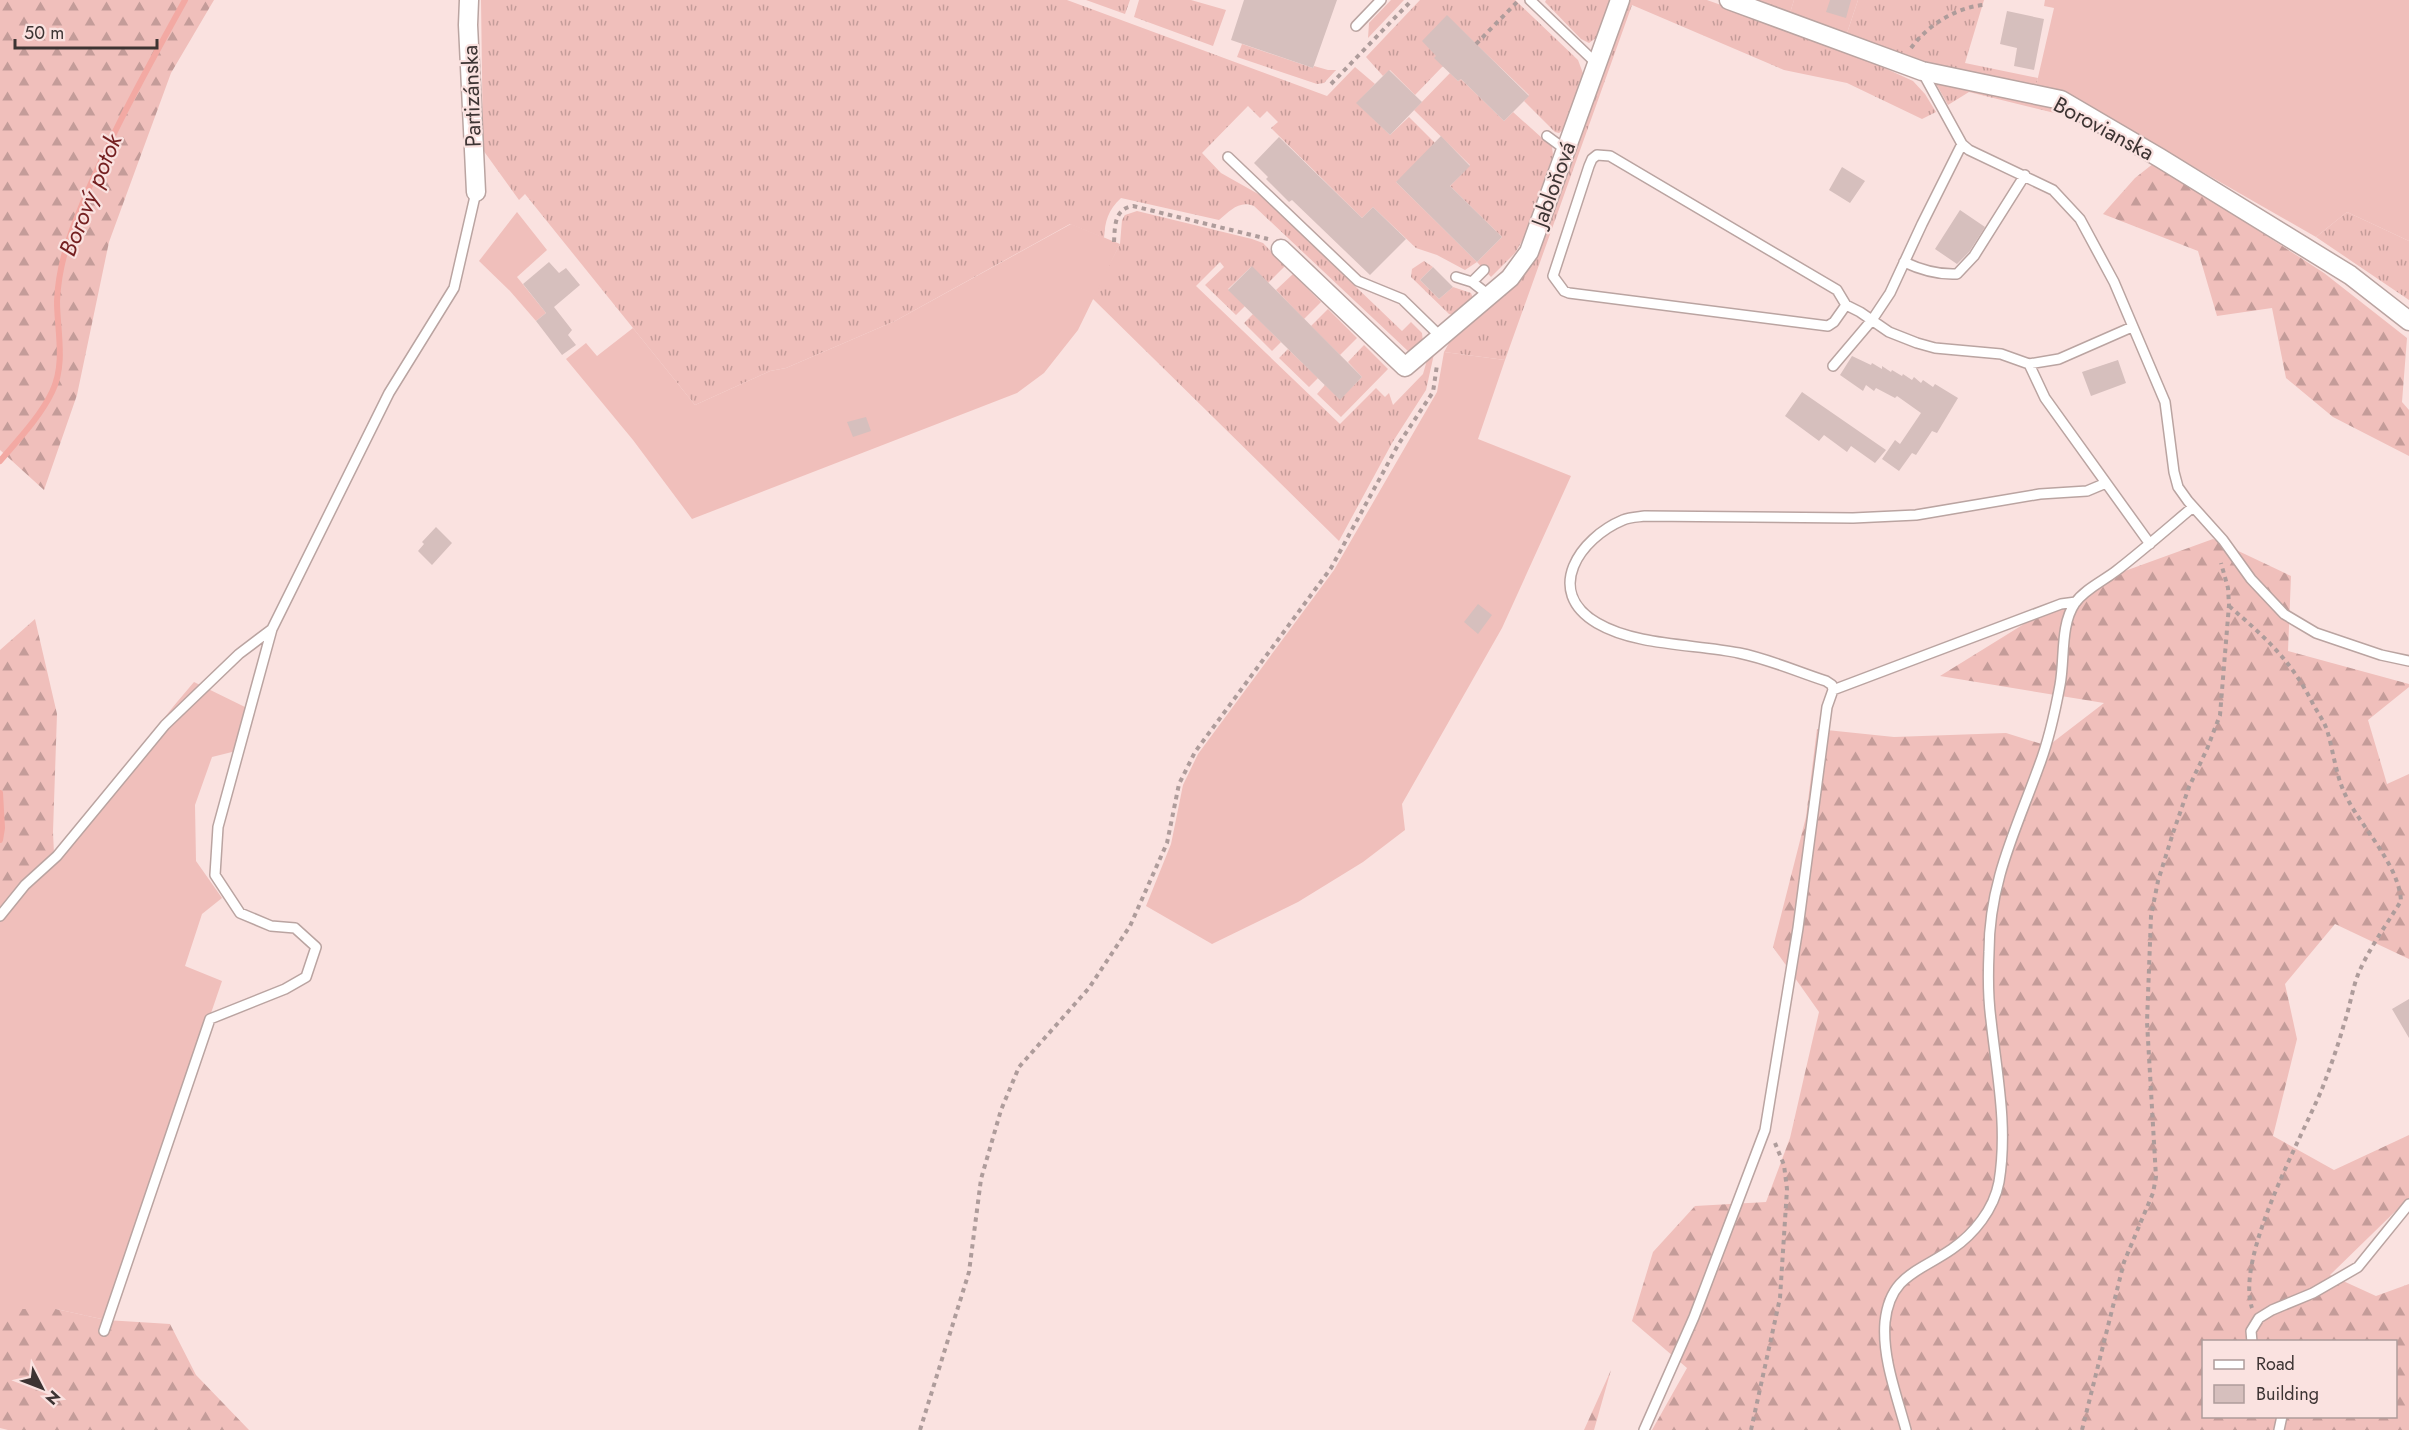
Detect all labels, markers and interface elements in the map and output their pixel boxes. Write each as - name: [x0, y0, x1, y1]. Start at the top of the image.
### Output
- scale bar: [15, 12, 158, 50]
- text: 50 m: [24, 20, 64, 46]
- street label: Partizánska: [453, 44, 489, 148]
- street label: Borovianska: [2048, 88, 2160, 168]
- water label: Borový potok: [50, 127, 131, 261]
- street label: Jabloňová: [1522, 137, 1583, 234]
- legend: [2202, 1340, 2397, 1418]
- text: Road: [2256, 1351, 2295, 1377]
- north arrow: [12, 1358, 72, 1418]
- text: Building: [2256, 1381, 2319, 1407]
- text: N: [40, 1385, 66, 1410]

